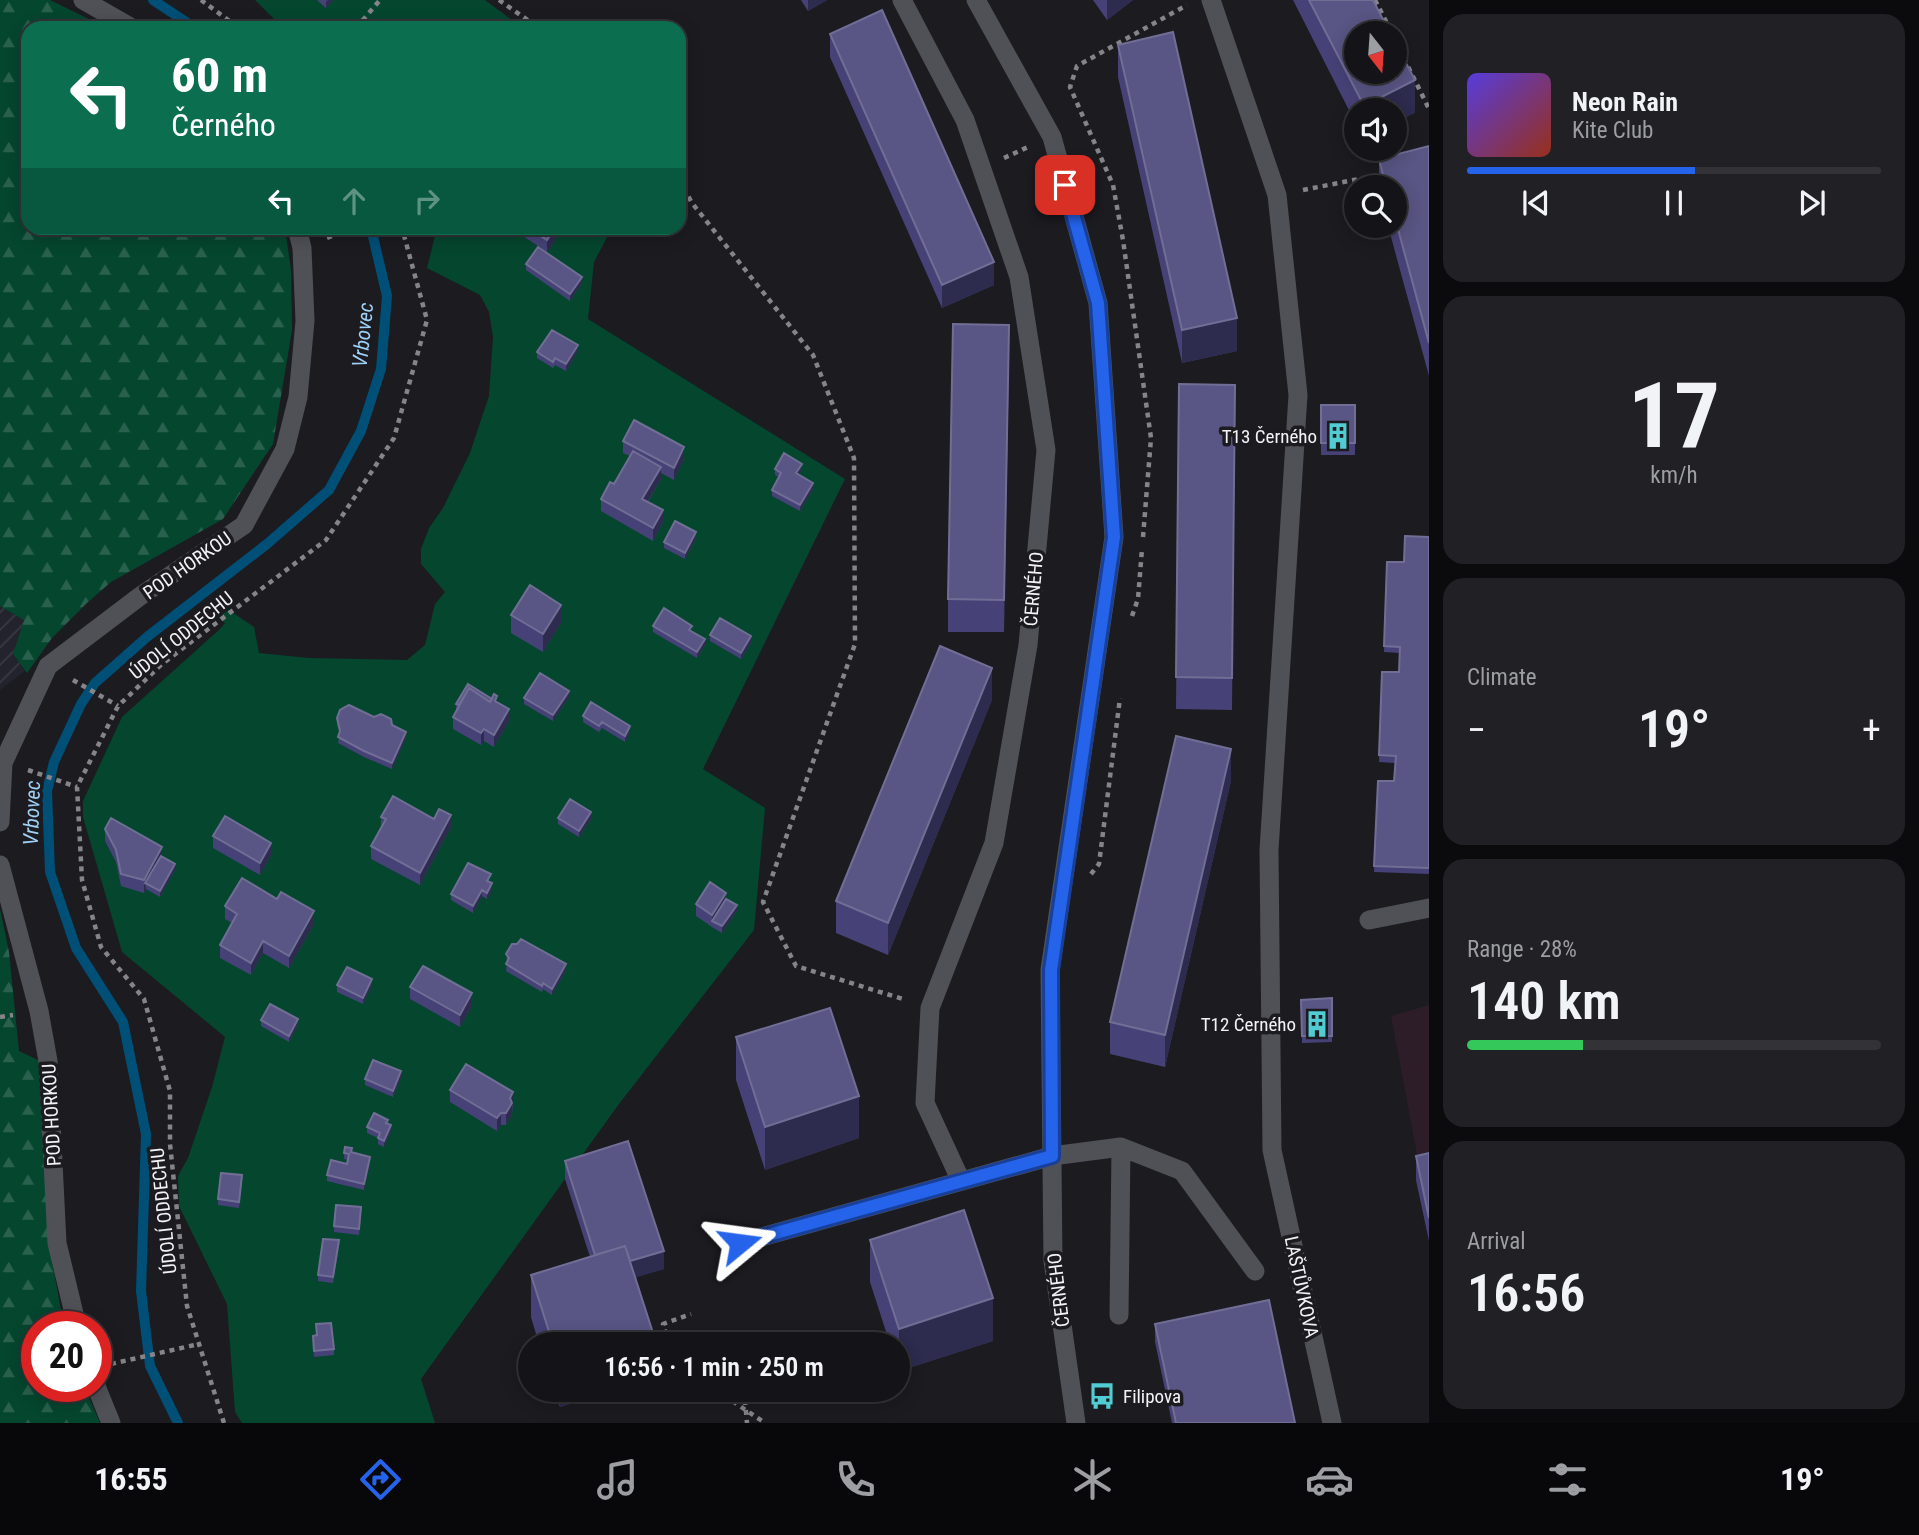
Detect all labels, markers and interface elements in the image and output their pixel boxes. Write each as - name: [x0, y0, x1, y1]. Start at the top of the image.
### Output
- north arrow: [1344, 21, 1407, 84]
- map controls: [1344, 21, 1407, 238]
- text: 60 m: [171, 47, 268, 104]
- icon: left: [56, 49, 147, 140]
- text: Neon Rain: [1572, 87, 1678, 117]
- button: sound: [1344, 98, 1407, 161]
- text: Černého: [171, 106, 276, 144]
- text: Kite Club: [1572, 117, 1653, 144]
- pin: [1035, 155, 1095, 215]
- icon: arrive: [1046, 166, 1084, 204]
- button: search: [1344, 175, 1407, 238]
- icon: left: [262, 182, 300, 220]
- icon: ahead: [335, 182, 373, 220]
- icon: right: [408, 182, 446, 220]
- icon: previous: [1517, 184, 1555, 222]
- icon: pause: [1655, 184, 1693, 222]
- icon: next: [1793, 184, 1831, 222]
- water label: Vrbovec: [348, 301, 378, 369]
- text: 17: [1628, 363, 1720, 469]
- building icon: T13 Černého: [1323, 421, 1353, 451]
- place label: T13 Černého: [1222, 425, 1317, 448]
- text: km/h: [1650, 462, 1698, 489]
- street label: POD HORKOU: [139, 527, 236, 604]
- street label: ČERNÉHO: [1019, 551, 1048, 627]
- street label: ÚDOLÍ ODDECHU: [125, 587, 238, 684]
- text: Climate: [1467, 664, 1537, 691]
- text: 19°: [1638, 699, 1710, 760]
- text: −: [1467, 708, 1486, 752]
- text: +: [1862, 708, 1881, 752]
- water label: Vrbovec: [19, 780, 45, 846]
- text: Range · 28%: [1467, 936, 1577, 963]
- text: 140 km: [1467, 971, 1621, 1032]
- building icon: T12 Černého: [1302, 1009, 1332, 1039]
- place label: T12 Černého: [1201, 1013, 1296, 1036]
- street label: POD HORKOU: [37, 1063, 66, 1167]
- street label: ÚDOLÍ ODDECHU: [145, 1147, 182, 1275]
- position arrow: [703, 1206, 777, 1280]
- text: Arrival: [1467, 1228, 1526, 1255]
- street label: LAŠTŮVKOVA: [1280, 1234, 1324, 1340]
- street label: ČERNÉHO: [1043, 1251, 1074, 1328]
- text: 16:56: [1467, 1263, 1585, 1324]
- speed limit sign: 20: [21, 1311, 112, 1402]
- text: 16:56 · 1 min · 250 m: [604, 1352, 824, 1382]
- bus stop icon: Filipova: [1087, 1381, 1117, 1411]
- place label: Filipova: [1123, 1385, 1181, 1408]
- icon: directions: [356, 1455, 405, 1504]
- icon: music: [593, 1455, 642, 1504]
- icon: phone: [831, 1455, 880, 1504]
- icon: climate: [1068, 1455, 1117, 1504]
- icon: car: [1305, 1455, 1354, 1504]
- icon: filters: [1543, 1455, 1592, 1504]
- text: 16:55: [94, 1460, 168, 1498]
- text: 19°: [1780, 1460, 1825, 1498]

